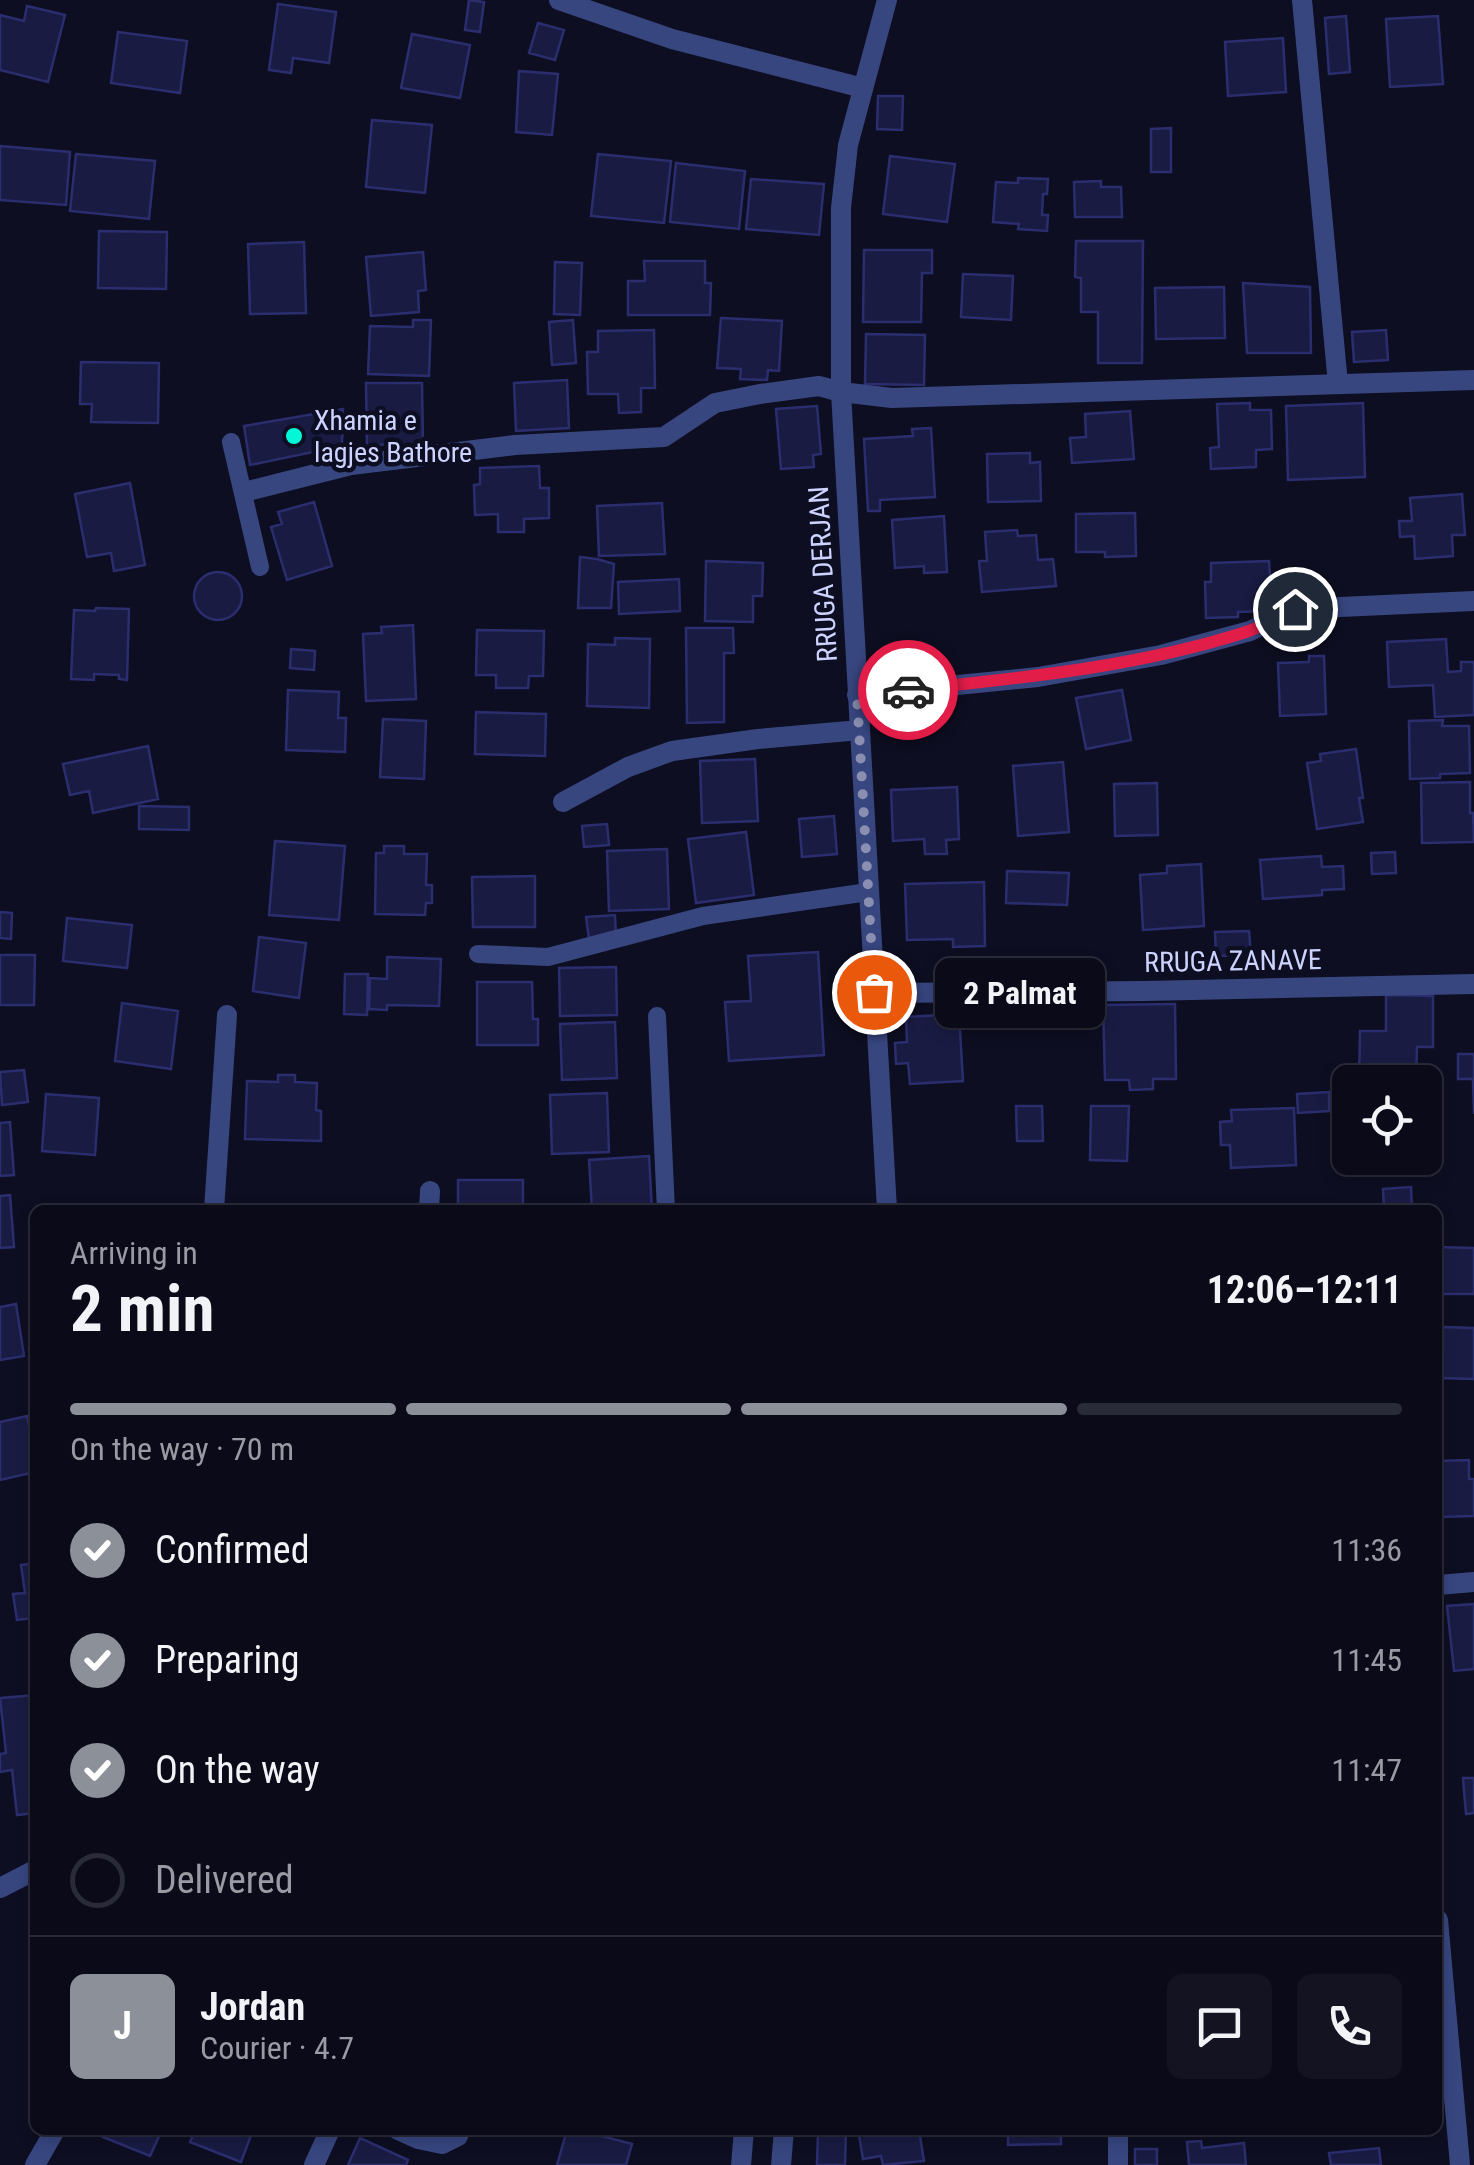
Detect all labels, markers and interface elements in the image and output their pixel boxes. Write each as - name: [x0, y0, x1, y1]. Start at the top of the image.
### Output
- place label: Xhamia e lagjes Bathore: [314, 404, 472, 469]
- marker: Xhamia e lagjes Bathore: [283, 425, 305, 447]
- street label: RRUGA DERJAN: [802, 485, 844, 663]
- pin: [1253, 567, 1338, 652]
- icon: home: [1268, 582, 1323, 637]
- courier: [858, 640, 958, 740]
- icon: car: [881, 663, 936, 718]
- street label: RRUGA ZANAVE: [1144, 943, 1322, 979]
- pin: [832, 950, 917, 1035]
- callout: 2 Palmat: [934, 957, 1104, 1027]
- icon: bag: [847, 965, 902, 1020]
- text: 2 Palmat: [963, 974, 1077, 1012]
- map controls: [1332, 1065, 1442, 1175]
- button: locate: [1332, 1065, 1442, 1175]
- text: Arriving in: [70, 1234, 198, 1272]
- text: 12:06–12:11: [1207, 1268, 1402, 1312]
- text: 2 min: [70, 1271, 214, 1347]
- text: On the way · 70 m: [70, 1430, 294, 1468]
- icon: check: [70, 1523, 125, 1578]
- text: Confirmed: [155, 1528, 310, 1572]
- text: 11:36: [1331, 1531, 1402, 1569]
- icon: check: [70, 1633, 125, 1688]
- text: Preparing: [155, 1638, 300, 1682]
- text: 11:45: [1331, 1641, 1402, 1679]
- icon: check: [70, 1743, 125, 1798]
- text: On the way: [155, 1748, 320, 1792]
- text: 11:47: [1331, 1751, 1402, 1789]
- text: Delivered: [155, 1858, 294, 1902]
- button: chat: [1167, 1974, 1272, 2079]
- button: phone: [1297, 1974, 1402, 2079]
- text: Jordan: [200, 1985, 305, 2029]
- text: J: [113, 2004, 132, 2048]
- text: Courier · 4.7: [200, 2029, 354, 2067]

